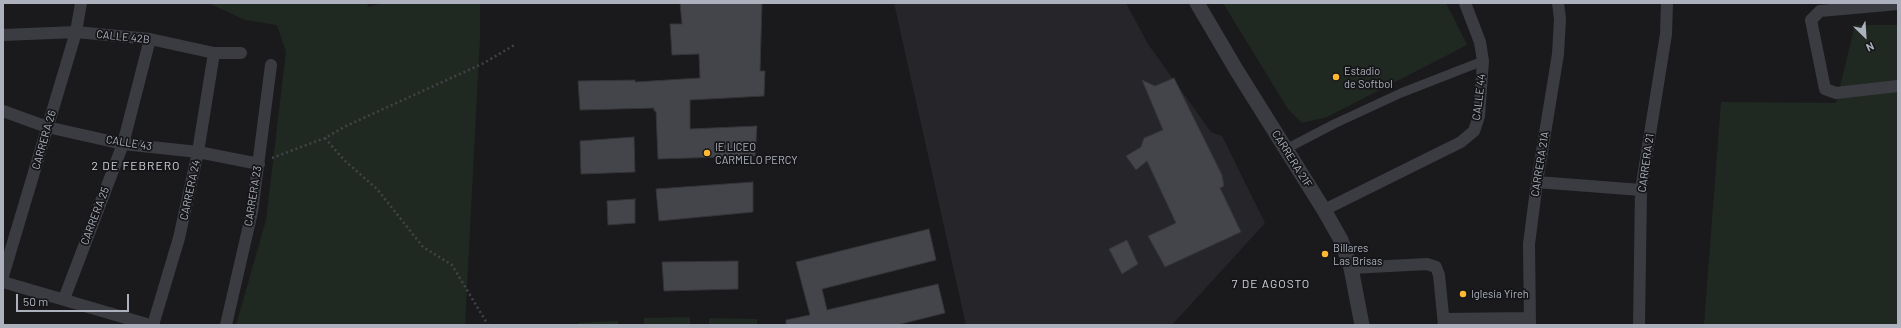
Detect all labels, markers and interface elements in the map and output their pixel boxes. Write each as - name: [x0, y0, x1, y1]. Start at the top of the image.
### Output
- north arrow: [1845, 16, 1885, 56]
- street label: CALLE 42B: [96, 28, 150, 46]
- text: N: [1864, 40, 1876, 55]
- place label: Estadio de Softbol: [1344, 64, 1393, 90]
- marker: Estadio de Softbol: [1331, 72, 1341, 82]
- street label: CALLE 44: [1470, 73, 1488, 121]
- street label: CARRERA 26: [29, 109, 59, 171]
- street label: CARRERA 21F: [1269, 128, 1315, 190]
- street label: CARRERA 21A: [1528, 130, 1552, 198]
- street label: CALLE 43: [105, 133, 153, 153]
- street label: CARRERA 21: [1635, 133, 1657, 193]
- place label: IE LICEO CARMELO PERCY: [715, 140, 798, 166]
- marker: IE LICEO CARMELO PERCY: [702, 148, 712, 158]
- district label: 2 DE FEBRERO: [92, 159, 180, 173]
- street label: CARRERA 24: [177, 159, 203, 221]
- street label: CARRERA 23: [242, 165, 264, 227]
- street label: CARRERA 25: [78, 185, 112, 247]
- place label: Billares Las Brisas: [1333, 241, 1382, 267]
- marker: Billares Las Brisas: [1320, 249, 1330, 259]
- district label: 7 DE AGOSTO: [1232, 277, 1310, 291]
- scale bar: [18, 286, 131, 312]
- place label: Iglesia Yireh: [1471, 287, 1529, 301]
- marker: Iglesia Yireh: [1458, 289, 1468, 299]
- text: 50 m: [23, 294, 48, 308]

